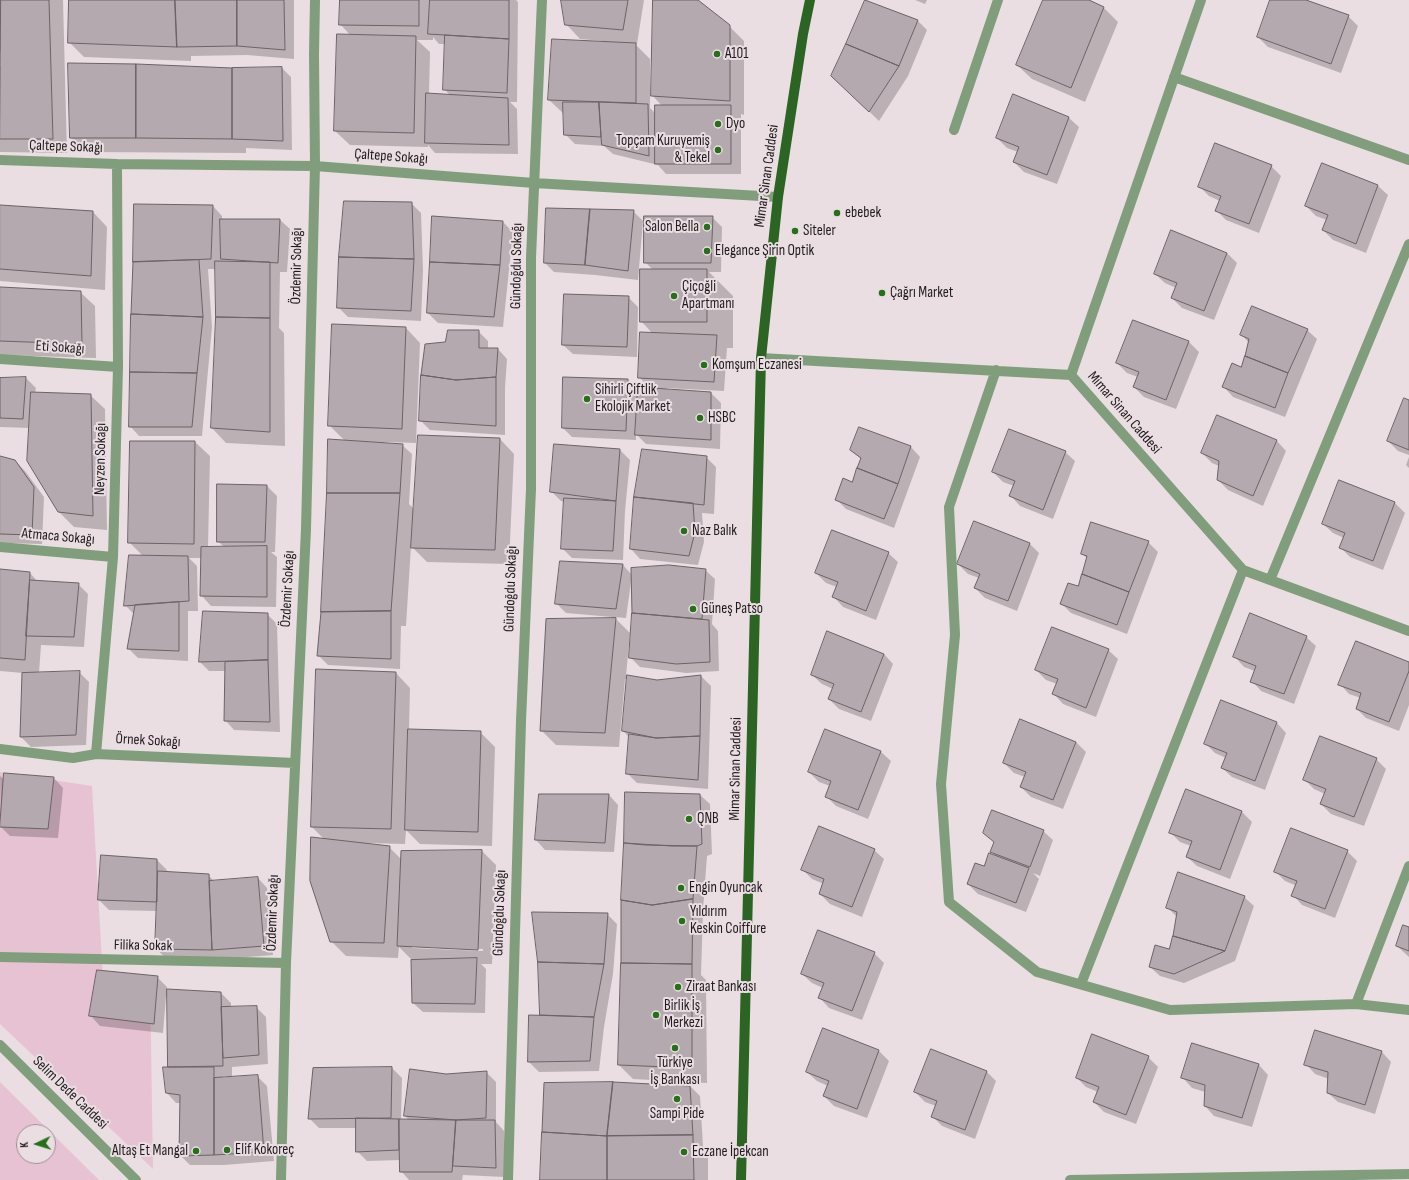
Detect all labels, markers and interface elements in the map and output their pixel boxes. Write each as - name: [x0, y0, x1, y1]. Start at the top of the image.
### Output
- place label: A101: [725, 45, 749, 63]
- marker: A101: [712, 49, 722, 59]
- place label: Dyo: [726, 115, 745, 133]
- marker: Dyo: [713, 119, 723, 129]
- street label: Mimar Sinan Caddesi: [751, 123, 783, 229]
- place label: Topçam Kuruyemiş & Tekel: [616, 132, 710, 167]
- street label: Çaltepe Sokağı: [29, 137, 103, 157]
- street label: Çaltepe Sokağı: [354, 145, 428, 169]
- marker: Topçam Kuruyemiş & Tekel: [713, 145, 723, 155]
- place label: ebebek: [845, 204, 881, 222]
- marker: ebebek: [832, 208, 842, 218]
- place label: Salon Bella: [645, 218, 699, 236]
- marker: Salon Bella: [702, 222, 712, 232]
- place label: Siteler: [803, 222, 836, 240]
- street label: Gündoğdu Sokağı: [507, 223, 527, 309]
- marker: Siteler: [790, 226, 800, 236]
- street label: Özdemir Sokağı: [287, 227, 307, 305]
- place label: Elegance Şirin Optik: [715, 242, 814, 260]
- marker: Elegance Şirin Optik: [702, 246, 712, 256]
- place label: Çiçoğli Apartmanı: [682, 278, 734, 313]
- place label: Çağrı Market: [890, 284, 953, 302]
- marker: Çağrı Market: [877, 288, 887, 298]
- marker: Çiçoğli Apartmanı: [669, 291, 679, 301]
- street label: Eti Sokağı: [35, 337, 85, 359]
- place label: Komşum Eczanesi: [712, 356, 802, 374]
- marker: Komşum Eczanesi: [699, 360, 709, 370]
- street label: Mimar Sinan Caddesi: [1083, 368, 1165, 458]
- place label: Sihirli Çiftlik Ekolojik Market: [595, 381, 671, 416]
- marker: Sihirli Çiftlik Ekolojik Market: [582, 394, 592, 404]
- place label: HSBC: [708, 409, 736, 427]
- marker: HSBC: [695, 413, 705, 423]
- street label: Neyzen Sokağı: [91, 423, 111, 495]
- place label: Naz Balık: [692, 522, 737, 540]
- street label: Atmaca Sokağı: [21, 525, 95, 549]
- marker: Naz Balık: [679, 526, 689, 536]
- street label: Gündoğdu Sokağı: [500, 546, 522, 632]
- street label: Özdemir Sokağı: [277, 550, 299, 628]
- place label: Güneş Patso: [701, 600, 763, 618]
- marker: Güneş Patso: [688, 604, 698, 614]
- street label: Mimar Sinan Caddesi: [726, 717, 746, 821]
- street label: Örnek Sokağı: [115, 730, 181, 752]
- place label: QNB: [697, 810, 719, 828]
- marker: QNB: [684, 814, 694, 824]
- street label: Gündoğdu Sokağı: [489, 870, 511, 956]
- street label: Özdemir Sokağı: [263, 874, 283, 952]
- place label: Engin Oyuncak: [689, 879, 762, 897]
- marker: Engin Oyuncak: [676, 883, 686, 893]
- place label: Yıldırım Keskin Coiffure: [690, 903, 766, 938]
- marker: Yıldırım Keskin Coiffure: [677, 916, 687, 926]
- street label: Filika Sokak: [114, 936, 172, 956]
- place label: Ziraat Bankası: [686, 978, 756, 996]
- marker: Ziraat Bankası: [673, 982, 683, 992]
- place label: Birlik İş Merkezi: [664, 997, 703, 1032]
- marker: Birlik İş Merkezi: [651, 1010, 661, 1020]
- marker: Türkiye İş Bankası: [670, 1043, 680, 1053]
- street label: Selim Dede Caddesi: [29, 1053, 111, 1133]
- place label: Türkiye İş Bankası: [650, 1054, 700, 1089]
- marker: Sampi Pide: [672, 1094, 682, 1104]
- place label: Sampi Pide: [650, 1105, 704, 1123]
- north arrow: [16, 1124, 56, 1164]
- place label: Elif Kokoreç: [235, 1141, 294, 1159]
- text: K: [18, 1142, 31, 1148]
- place label: Altaş Et Mangal: [112, 1142, 188, 1160]
- place label: Eczane İpekcan: [692, 1143, 769, 1161]
- marker: Elif Kokoreç: [222, 1145, 232, 1155]
- marker: Altaş Et Mangal: [191, 1146, 201, 1156]
- marker: Eczane İpekcan: [679, 1147, 689, 1157]

